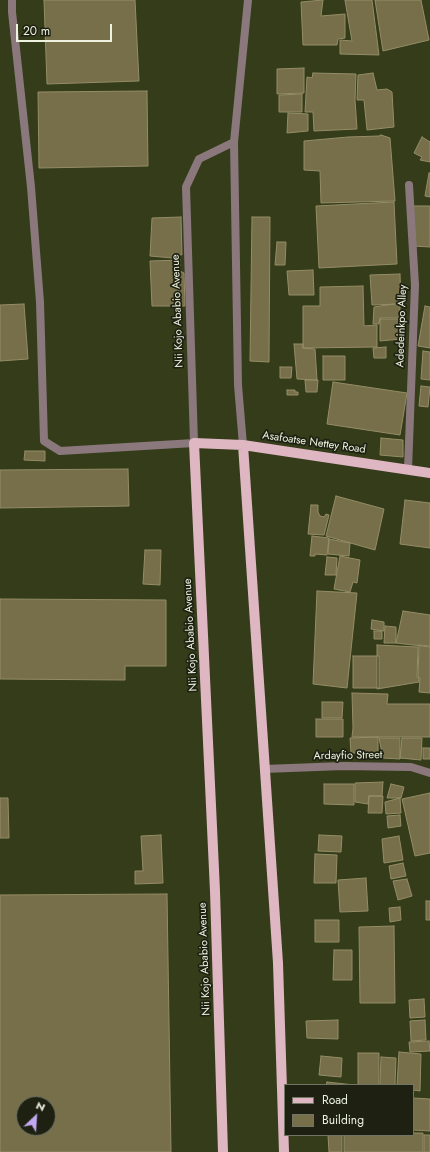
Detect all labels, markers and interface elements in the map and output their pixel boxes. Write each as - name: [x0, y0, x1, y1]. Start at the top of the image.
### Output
- scale bar: [18, 16, 114, 42]
- text: 20 m: [23, 22, 50, 40]
- street label: Nii Kojo Ababio Avenue: [169, 254, 187, 368]
- street label: Adedeinkpo Alley: [394, 284, 410, 368]
- street label: Asafoatse Nettey Road: [261, 429, 367, 457]
- street label: Nii Kojo Ababio Avenue: [181, 578, 201, 692]
- street label: Ardayfio Street: [313, 749, 383, 763]
- street label: Nii Kojo Ababio Avenue: [196, 902, 214, 1016]
- legend: [284, 1084, 414, 1136]
- text: Road: [322, 1091, 348, 1109]
- north arrow: [16, 1096, 56, 1136]
- text: N: [33, 1097, 48, 1115]
- text: Building: [322, 1111, 364, 1129]

